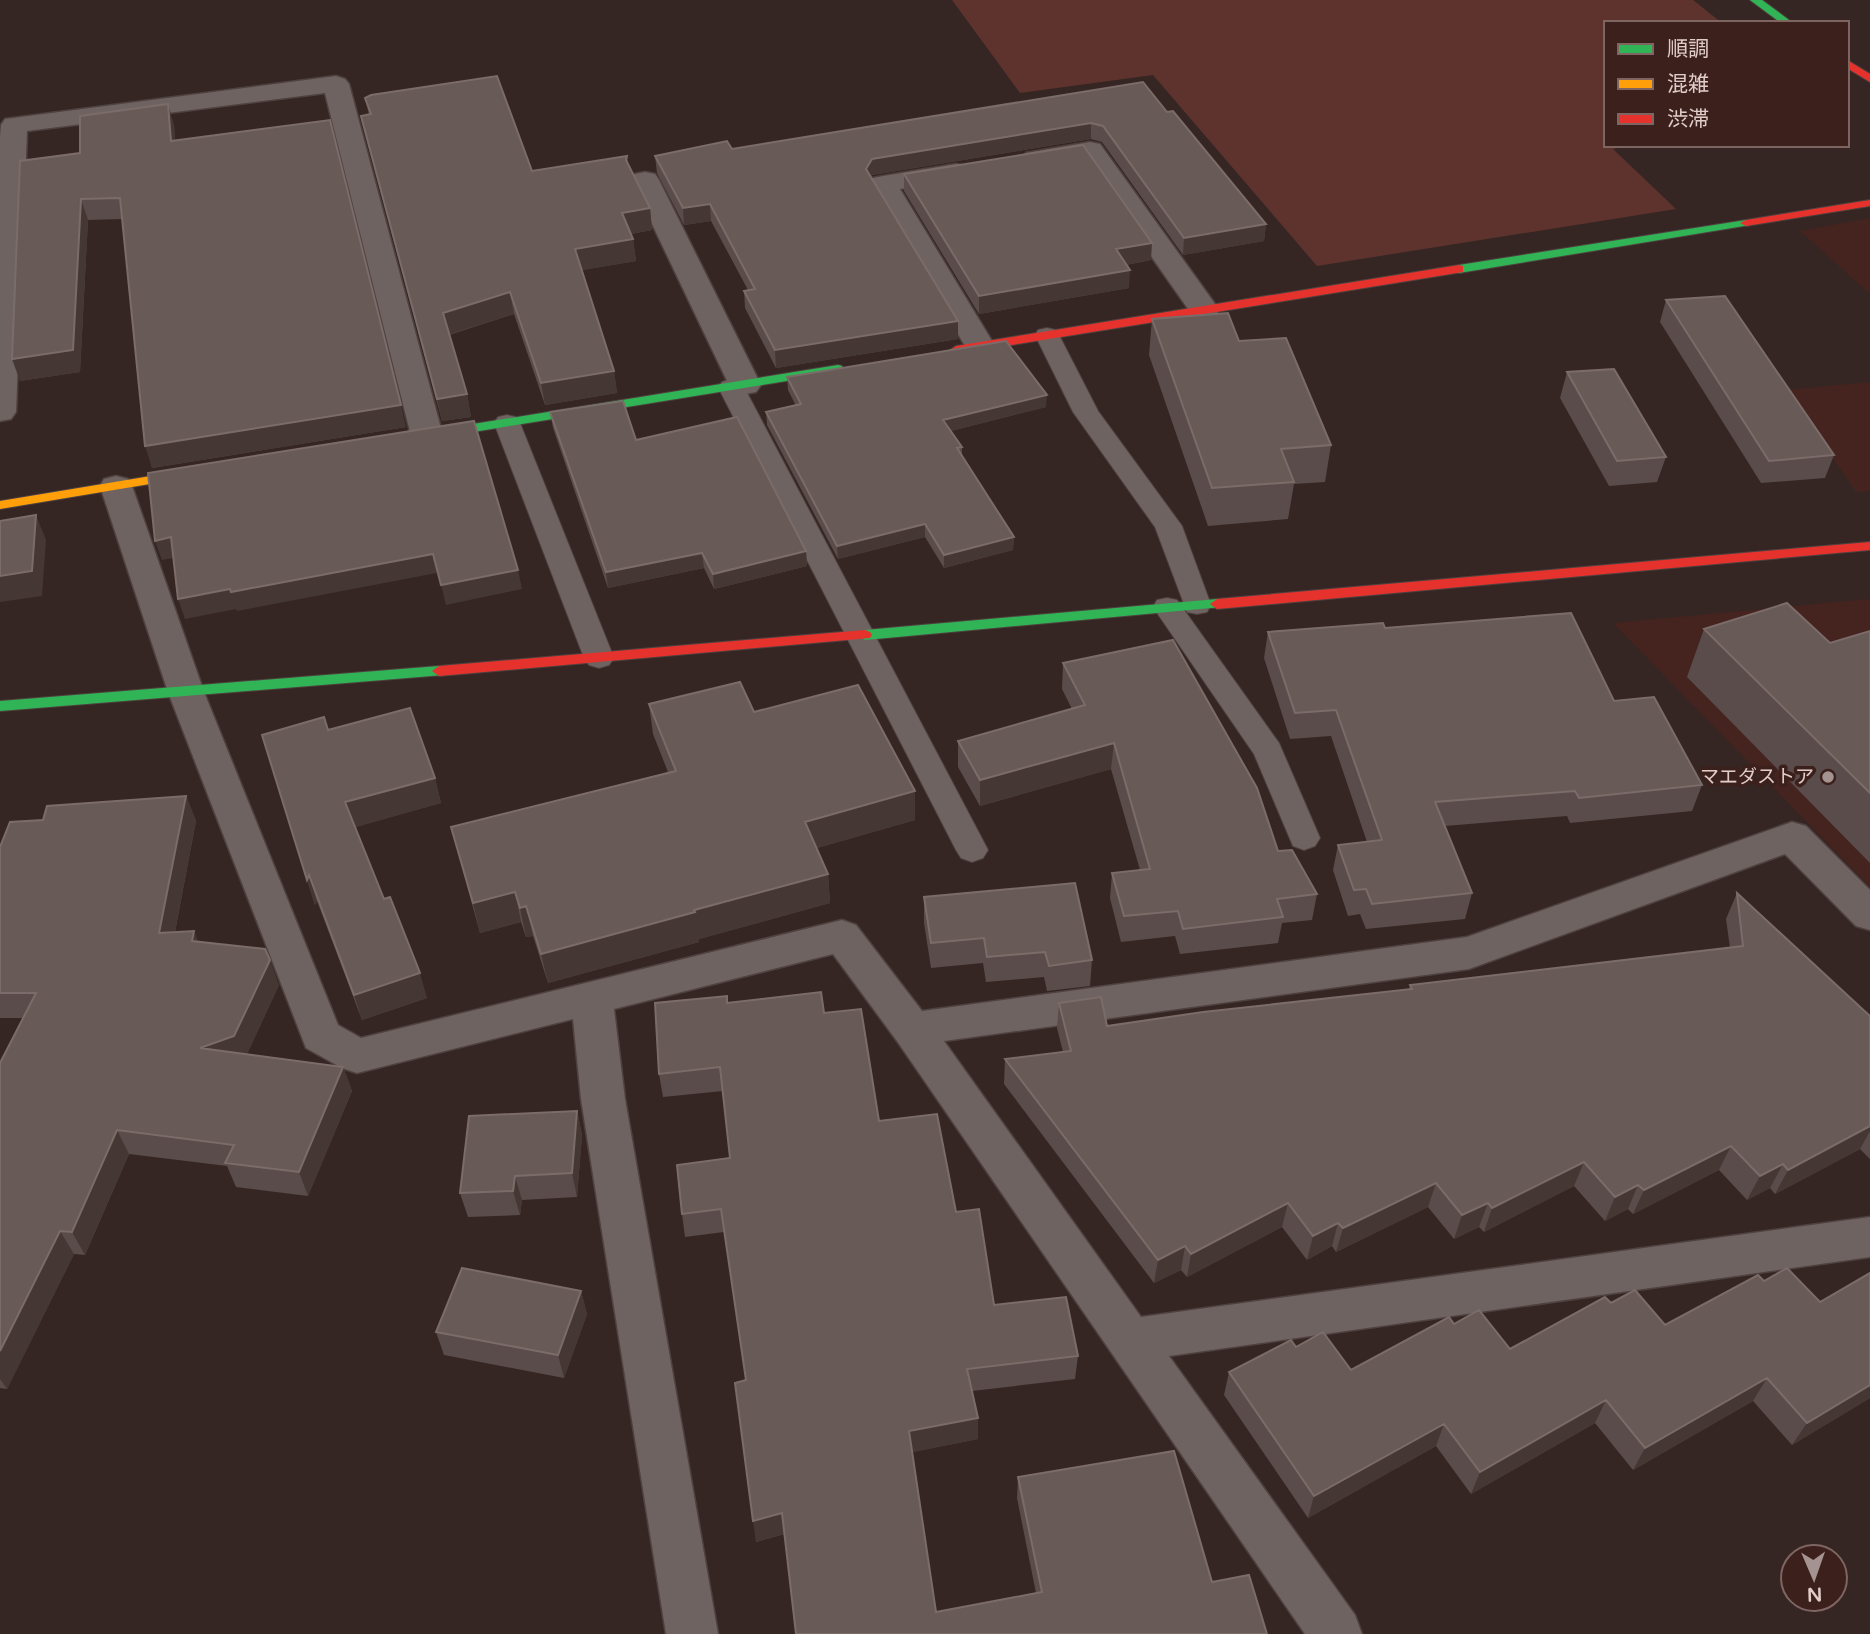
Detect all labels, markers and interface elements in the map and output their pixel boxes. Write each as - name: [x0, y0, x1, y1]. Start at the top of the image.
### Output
- legend: [1604, 21, 1849, 147]
- text: 順調: [1667, 37, 1709, 62]
- text: 混雑: [1667, 72, 1709, 97]
- text: 渋滞: [1667, 107, 1709, 132]
- place label: マエダストア: [1700, 766, 1814, 788]
- marker: マエダストア: [1820, 769, 1836, 785]
- north arrow: [1779, 1543, 1849, 1613]
- text: N: [1807, 1583, 1823, 1605]

